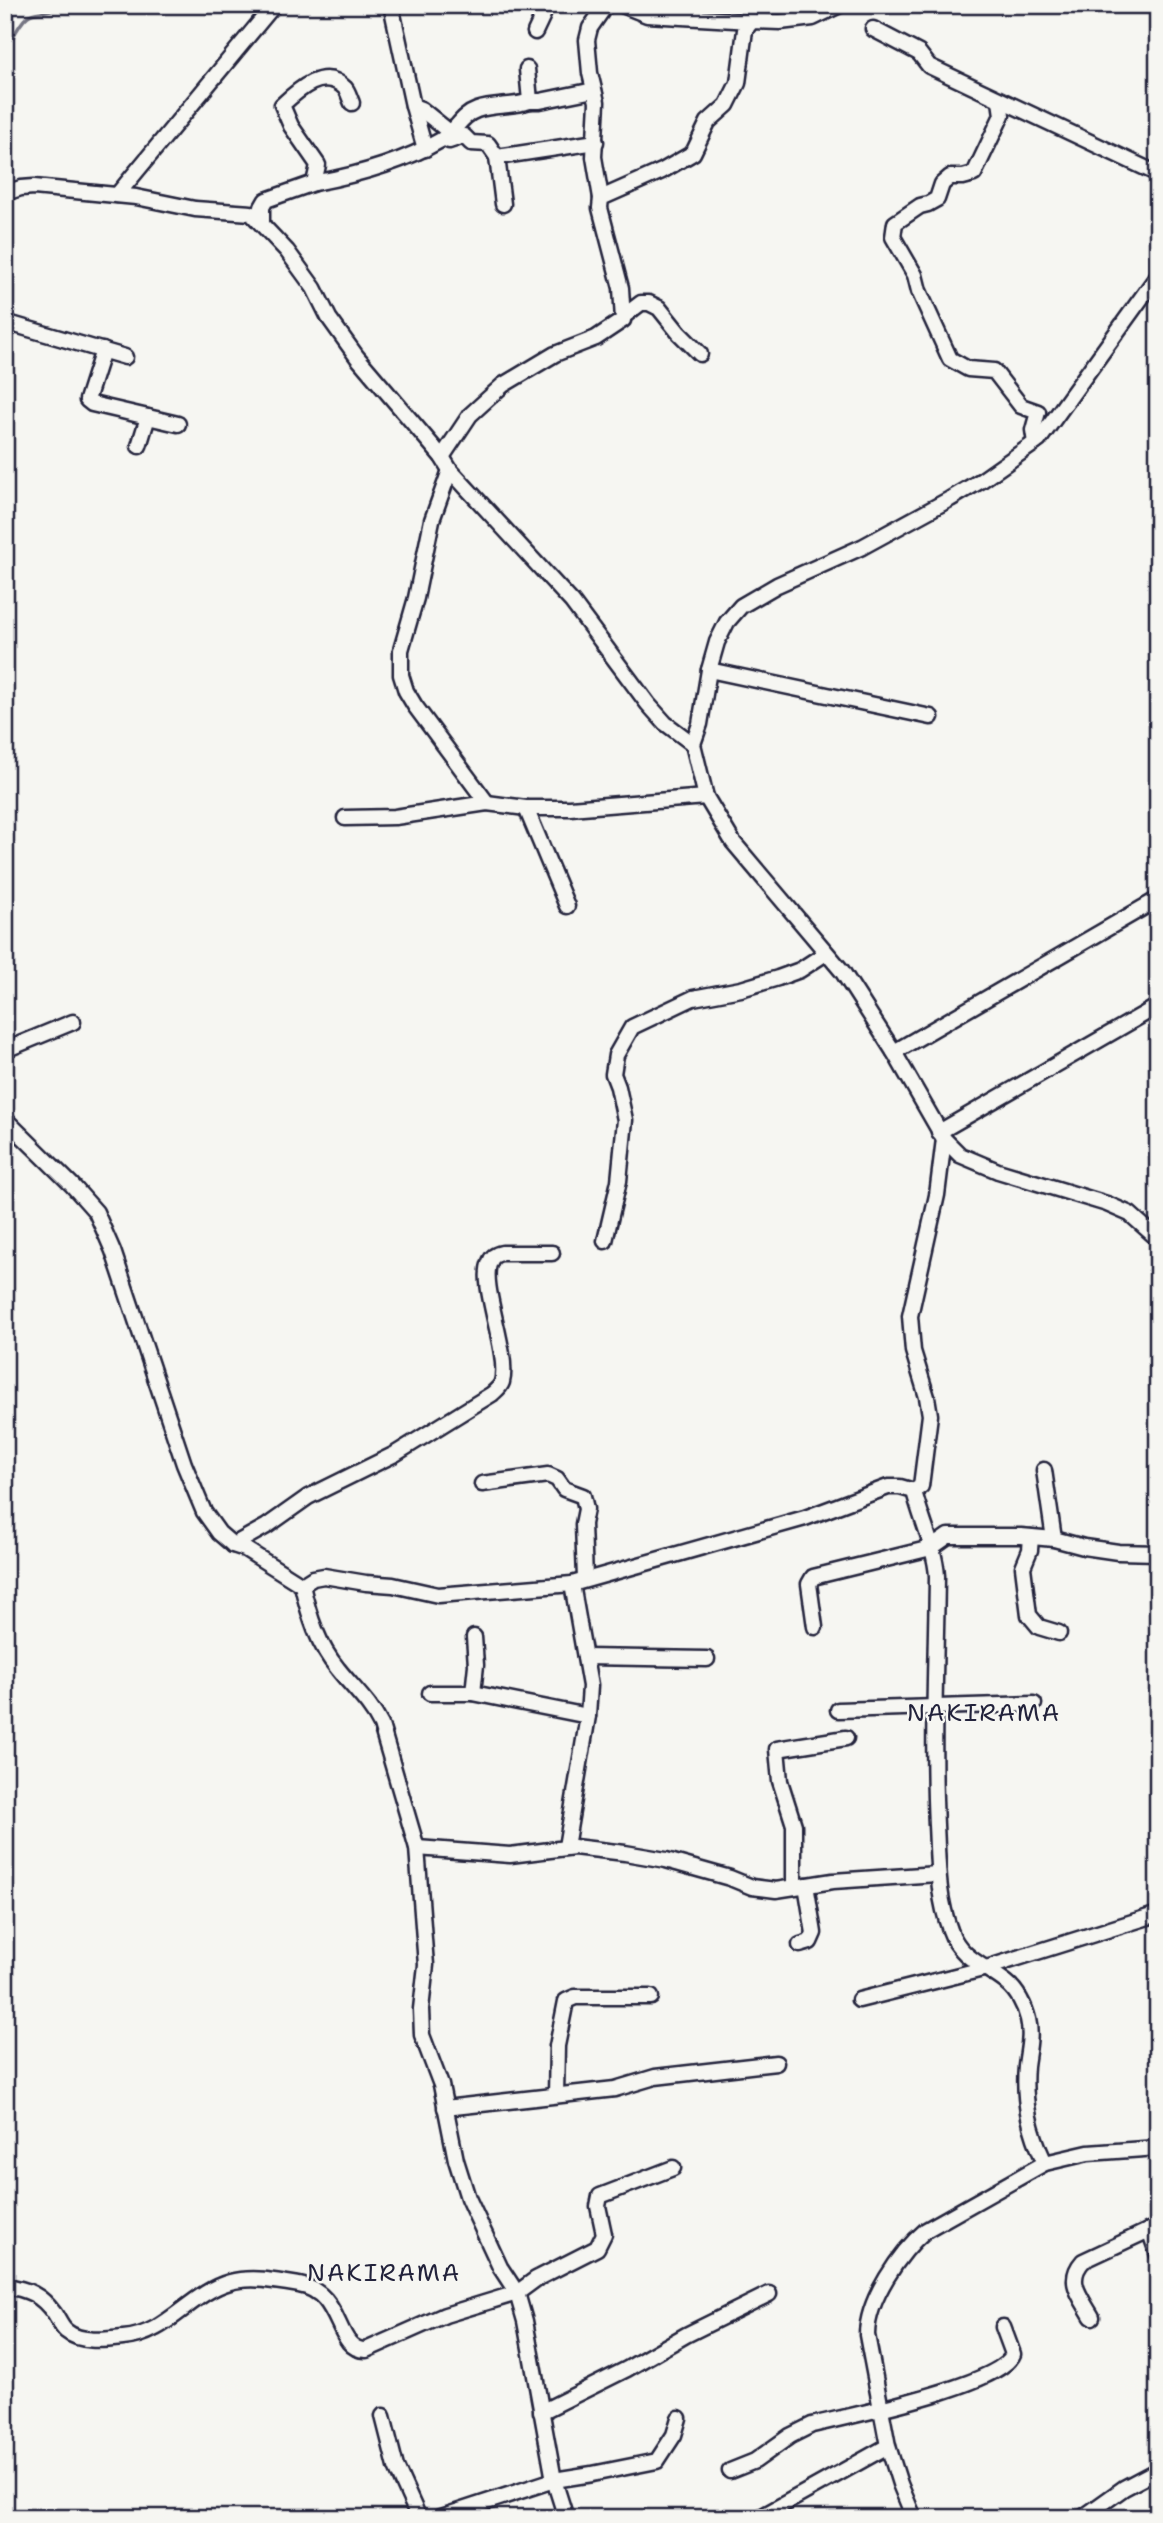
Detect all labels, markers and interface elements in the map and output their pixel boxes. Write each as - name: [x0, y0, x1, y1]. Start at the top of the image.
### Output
- district label: NAKIRAMA: [907, 1697, 1061, 1729]
- district label: NAKIRAMA: [307, 2257, 461, 2289]

